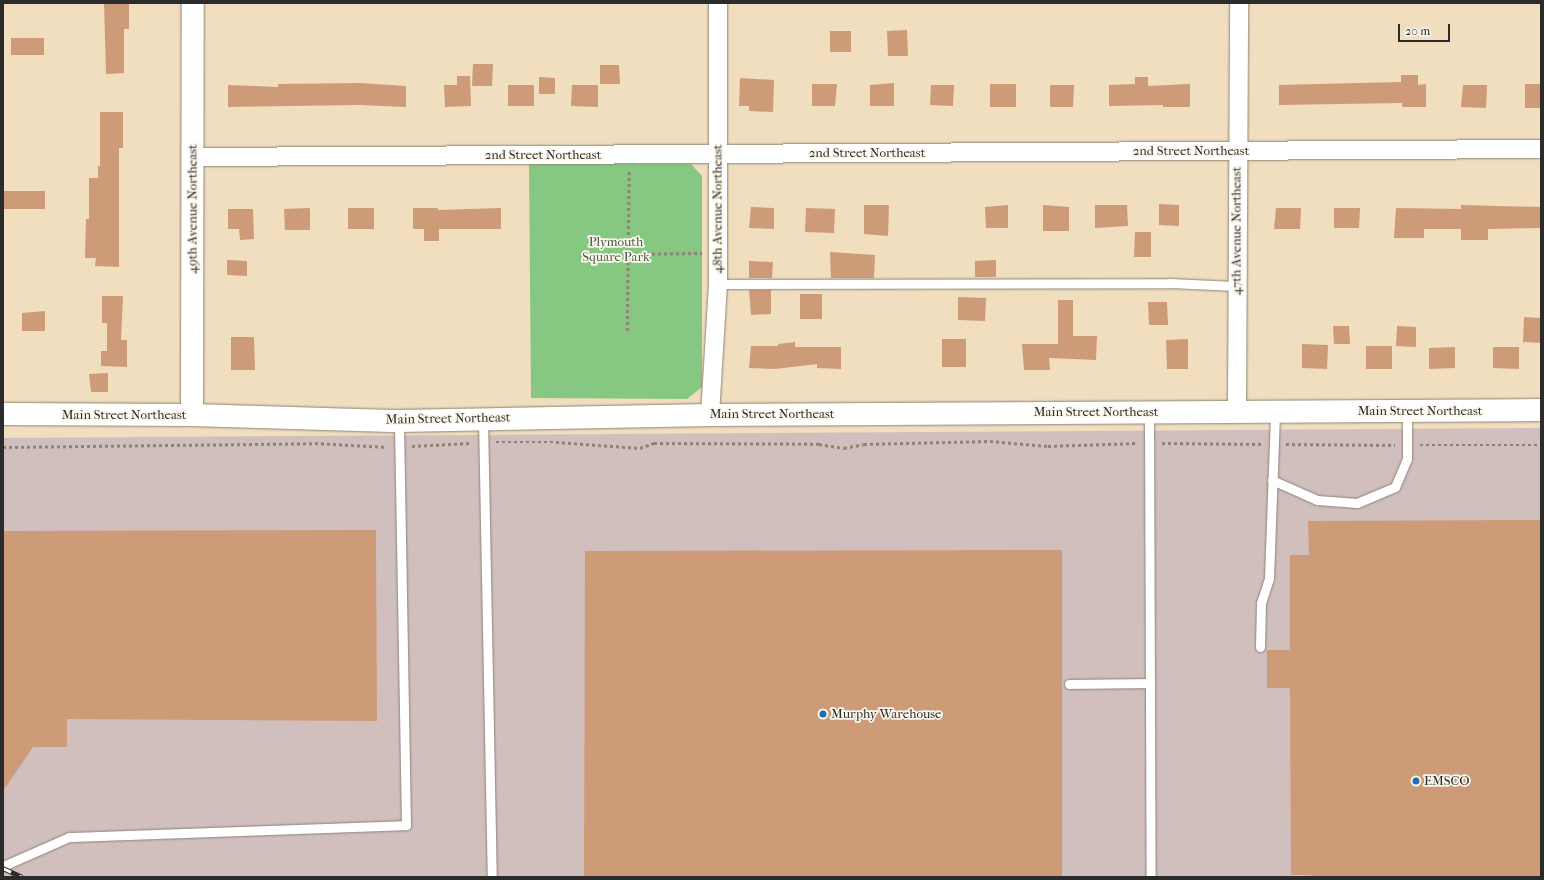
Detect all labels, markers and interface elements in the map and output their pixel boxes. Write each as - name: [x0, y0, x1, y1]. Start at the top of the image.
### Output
- scale bar: [1400, 16, 1452, 42]
- text: 20 m: [1405, 24, 1430, 38]
- street label: 2nd Street Northeast: [1133, 143, 1249, 159]
- street label: 49th Avenue Northeast: [185, 144, 201, 274]
- street label: 48th Avenue Northeast: [710, 144, 726, 274]
- street label: 2nd Street Northeast: [809, 145, 925, 161]
- street label: 2nd Street Northeast: [485, 147, 601, 163]
- street label: 47th Avenue Northeast: [1229, 167, 1245, 295]
- park label: Plymouth Square Park: [582, 235, 650, 266]
- street label: Main Street Northeast: [1358, 403, 1482, 419]
- street label: Main Street Northeast: [1034, 404, 1158, 420]
- street label: Main Street Northeast: [710, 406, 834, 422]
- street label: Main Street Northeast: [62, 407, 186, 423]
- street label: Main Street Northeast: [386, 410, 510, 428]
- place label: Murphy Warehouse: [831, 706, 941, 722]
- marker: Murphy Warehouse: [818, 709, 828, 719]
- place label: EMSCO: [1424, 773, 1470, 789]
- marker: EMSCO: [1411, 776, 1421, 786]

